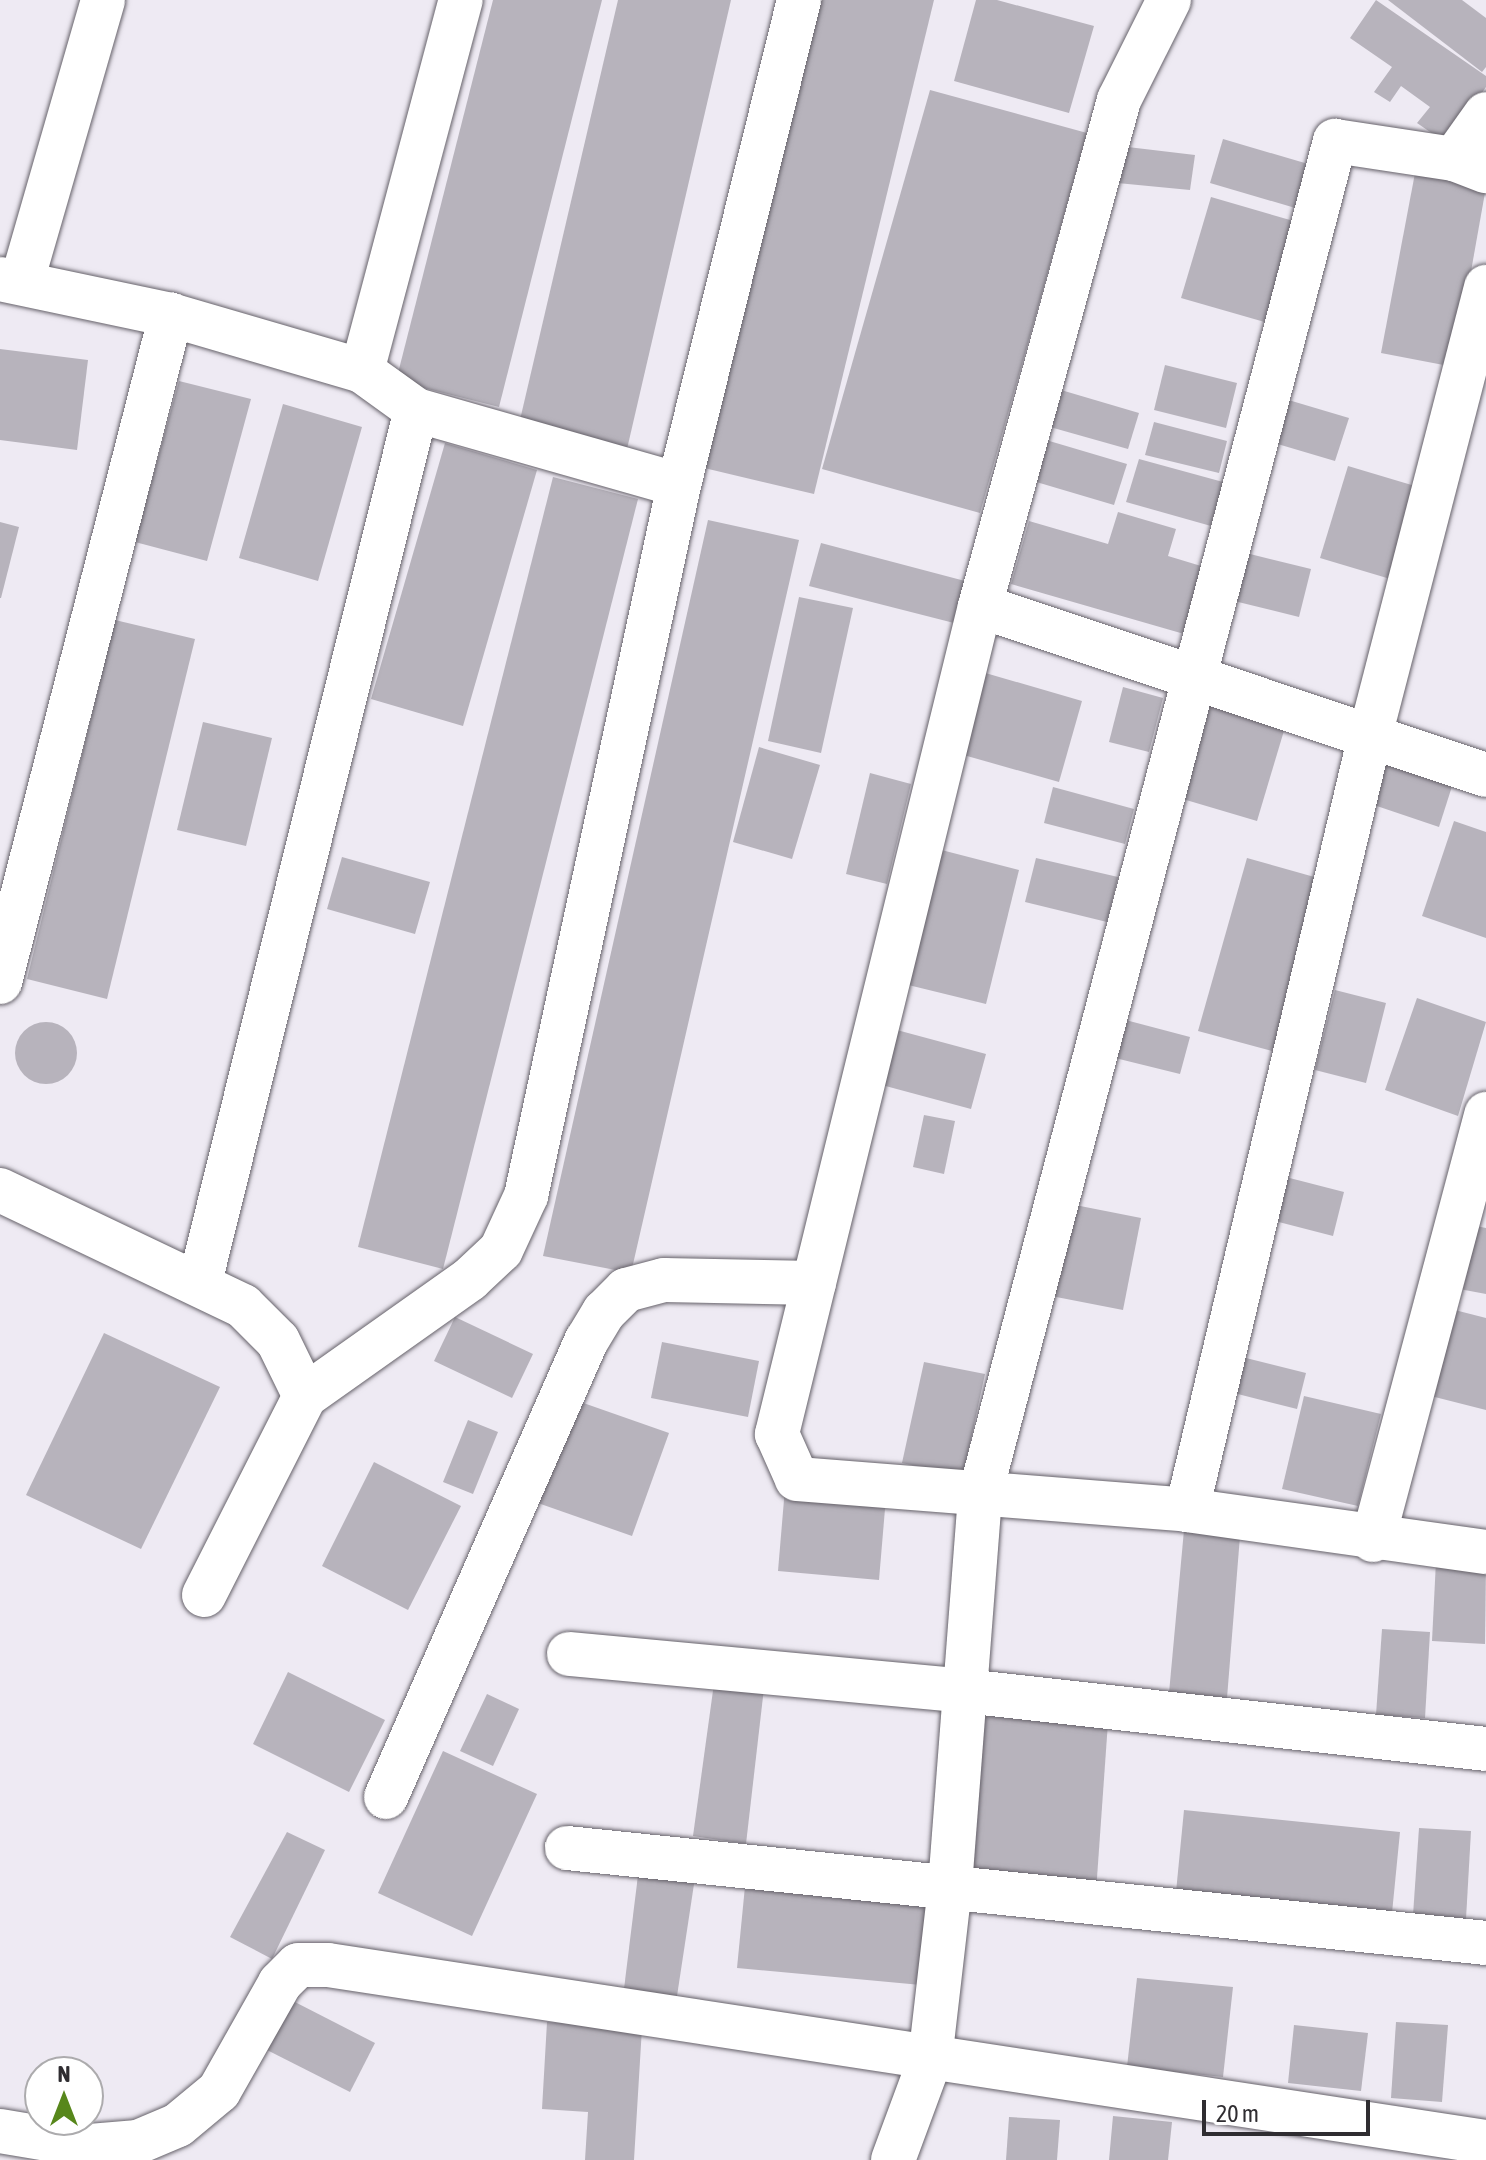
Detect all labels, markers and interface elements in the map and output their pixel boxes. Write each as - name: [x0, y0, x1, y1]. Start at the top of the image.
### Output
- north arrow: [24, 2056, 104, 2136]
- text: N: [58, 2061, 70, 2087]
- scale bar: [1206, 2084, 1374, 2134]
- text: 20 m: [1216, 2100, 1259, 2127]

